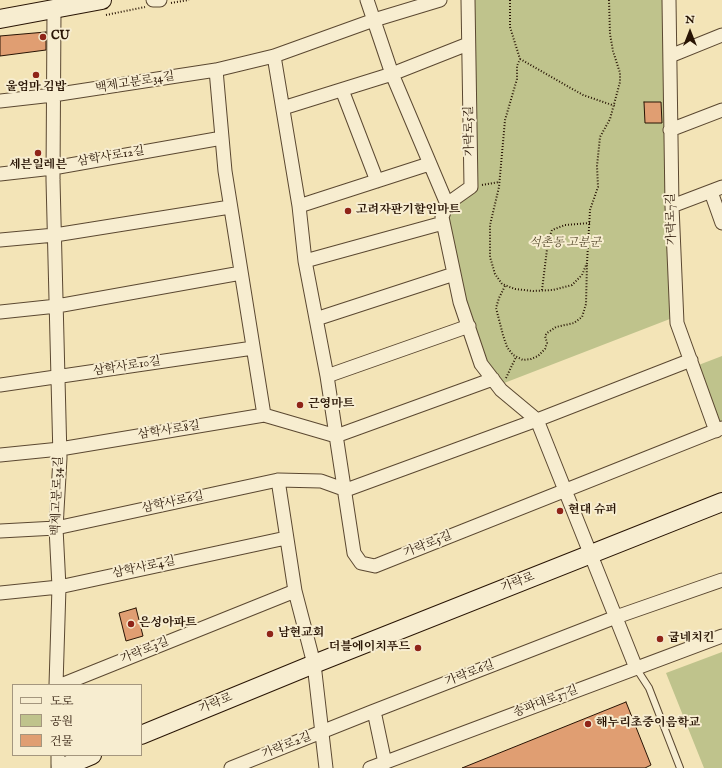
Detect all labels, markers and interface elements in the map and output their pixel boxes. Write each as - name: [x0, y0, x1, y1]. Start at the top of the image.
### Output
- north arrow: [670, 12, 710, 52]
- text: N: [685, 13, 695, 27]
- place label: CU: [51, 30, 70, 44]
- marker: CU: [38, 32, 48, 42]
- marker: 울엄마 김밥: [31, 70, 41, 80]
- street label: 백제고분로34길: [94, 70, 176, 96]
- place label: 울엄마 김밥: [6, 81, 66, 95]
- street label: 가락로5길: [462, 106, 478, 156]
- street label: 삼학사로12길: [76, 144, 146, 170]
- marker: 세븐일레븐: [33, 148, 43, 158]
- place label: 세븐일레븐: [9, 159, 67, 173]
- street label: 가락로7길: [664, 193, 680, 245]
- place label: 고려자판기할인마트: [356, 204, 460, 218]
- marker: 고려자판기할인마트: [343, 206, 353, 216]
- park label: 석촌동 고분군: [529, 237, 601, 251]
- street label: 삼학사로10길: [92, 355, 162, 379]
- place label: 근영마트: [308, 398, 354, 412]
- marker: 근영마트: [295, 400, 305, 410]
- street label: 삼학사로8길: [137, 419, 201, 443]
- street label: 백제고분로34길: [49, 456, 67, 536]
- street label: 삼학사로6길: [141, 489, 205, 517]
- place label: 현대 슈퍼: [568, 504, 617, 518]
- marker: 현대 슈퍼: [555, 506, 565, 516]
- street label: 가락로5길: [402, 529, 454, 561]
- street label: 삼학사로4길: [111, 554, 177, 582]
- street label: 가락로: [499, 570, 537, 596]
- place label: 은성아파트: [139, 617, 197, 631]
- marker: 은성아파트: [126, 619, 136, 629]
- place label: 남현교회: [278, 627, 324, 641]
- marker: 남현교회: [265, 629, 275, 639]
- place label: 굽네치킨: [668, 632, 714, 646]
- marker: 굽네치킨: [655, 634, 665, 644]
- street label: 가락로3길: [119, 635, 171, 667]
- place label: 더블에이치푸드: [329, 641, 410, 655]
- marker: 더블에이치푸드: [413, 643, 423, 653]
- street label: 가락로6길: [443, 658, 497, 690]
- street label: 송파대로37길: [512, 683, 580, 721]
- legend: [12, 684, 142, 756]
- street label: 가락로: [197, 691, 235, 717]
- text: 도로: [50, 694, 73, 709]
- text: 공원: [50, 714, 73, 729]
- place label: 해누리초중이음학교: [596, 717, 700, 731]
- marker: 해누리초중이음학교: [583, 719, 593, 729]
- street label: 가락로2길: [260, 730, 314, 762]
- text: 건물: [50, 734, 73, 749]

